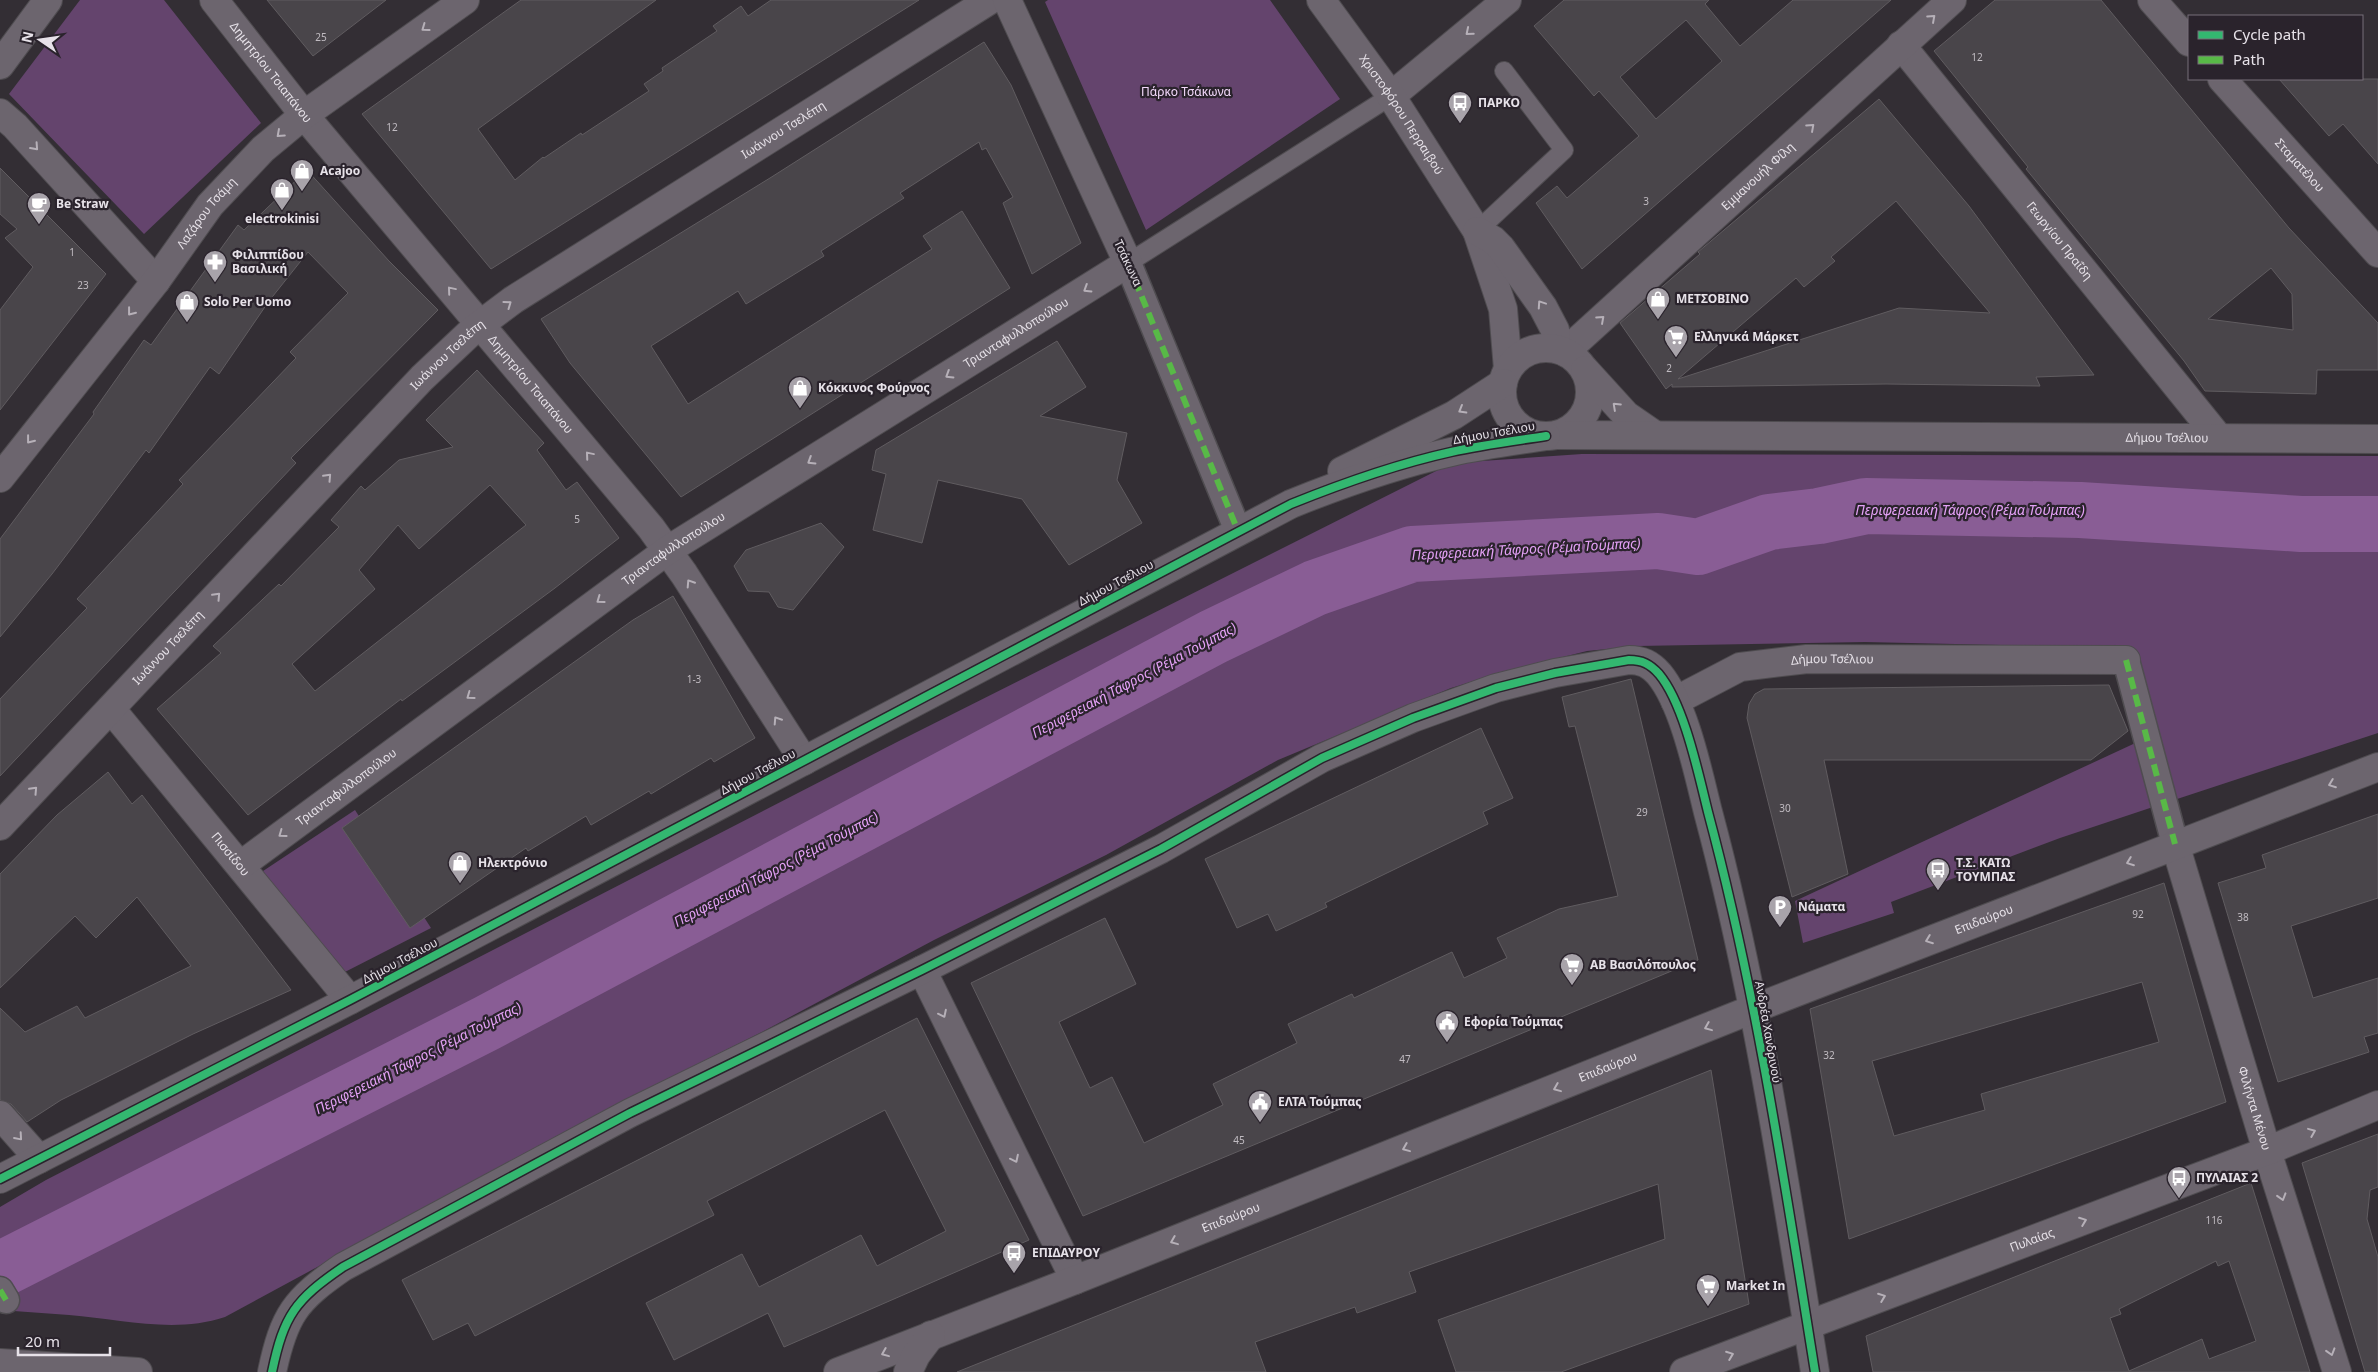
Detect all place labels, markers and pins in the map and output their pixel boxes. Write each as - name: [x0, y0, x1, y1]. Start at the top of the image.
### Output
- bus stop icon: ΠΑΡΚΟ: [1447, 90, 1473, 124]
- place label: ΠΑΡΚΟ: [1478, 94, 1520, 111]
- shop icon: Acajoo: [289, 158, 315, 192]
- place label: Acajoo: [320, 162, 360, 179]
- shop icon: electrokinisi: [269, 177, 295, 211]
- cafe icon: Be Straw: [26, 191, 52, 225]
- place label: Be Straw: [56, 195, 109, 212]
- place label: electrokinisi: [245, 210, 319, 227]
- place label: Φιλιππίδου Βασιλική: [232, 246, 304, 277]
- pharmacy icon: Φιλιππίδου Βασιλική: [202, 249, 228, 283]
- shop icon: ΜΕΤΣΟΒΙΝΟ: [1645, 286, 1671, 320]
- shop icon: Solo Per Uomo: [174, 289, 200, 323]
- place label: ΜΕΤΣΟΒΙΝΟ: [1676, 290, 1749, 307]
- place label: Solo Per Uomo: [204, 293, 291, 310]
- supermarket icon: Ελληνικά Μάρκετ: [1663, 324, 1689, 358]
- place label: Ελληνικά Μάρκετ: [1694, 328, 1799, 345]
- shop icon: Κόκκινος Φούρνος: [787, 375, 813, 409]
- place label: Κόκκινος Φούρνος: [818, 379, 930, 396]
- shop icon: Ηλεκτρόνιο: [447, 850, 473, 884]
- place label: Ηλεκτρόνιο: [478, 854, 548, 871]
- place label: Τ.Σ. ΚΑΤΩ ΤΟΥΜΠΑΣ: [1956, 854, 2015, 885]
- bus stop icon: Τ.Σ. ΚΑΤΩ ΤΟΥΜΠΑΣ: [1925, 857, 1951, 891]
- parking icon: Νάματα: [1767, 894, 1793, 928]
- place label: Νάματα: [1798, 898, 1846, 915]
- supermarket icon: ΑΒ Βασιλόπουλος: [1559, 952, 1585, 986]
- place label: ΑΒ Βασιλόπουλος: [1590, 956, 1696, 973]
- public building icon: Εφορία Τούμπας: [1434, 1009, 1460, 1043]
- place label: Εφορία Τούμπας: [1464, 1013, 1563, 1030]
- public building icon: ΕΛΤΑ Τούμπας: [1247, 1089, 1273, 1123]
- place label: ΕΛΤΑ Τούμπας: [1278, 1093, 1361, 1110]
- bus stop icon: ΠΥΛΑΙΑΣ 2: [2166, 1165, 2192, 1199]
- place label: ΠΥΛΑΙΑΣ 2: [2196, 1169, 2258, 1186]
- bus stop icon: ΕΠΙΔΑΥΡΟΥ: [1001, 1240, 1027, 1274]
- place label: ΕΠΙΔΑΥΡΟΥ: [1032, 1244, 1100, 1261]
- supermarket icon: Market In: [1695, 1273, 1721, 1307]
- place label: Market In: [1726, 1277, 1785, 1294]

